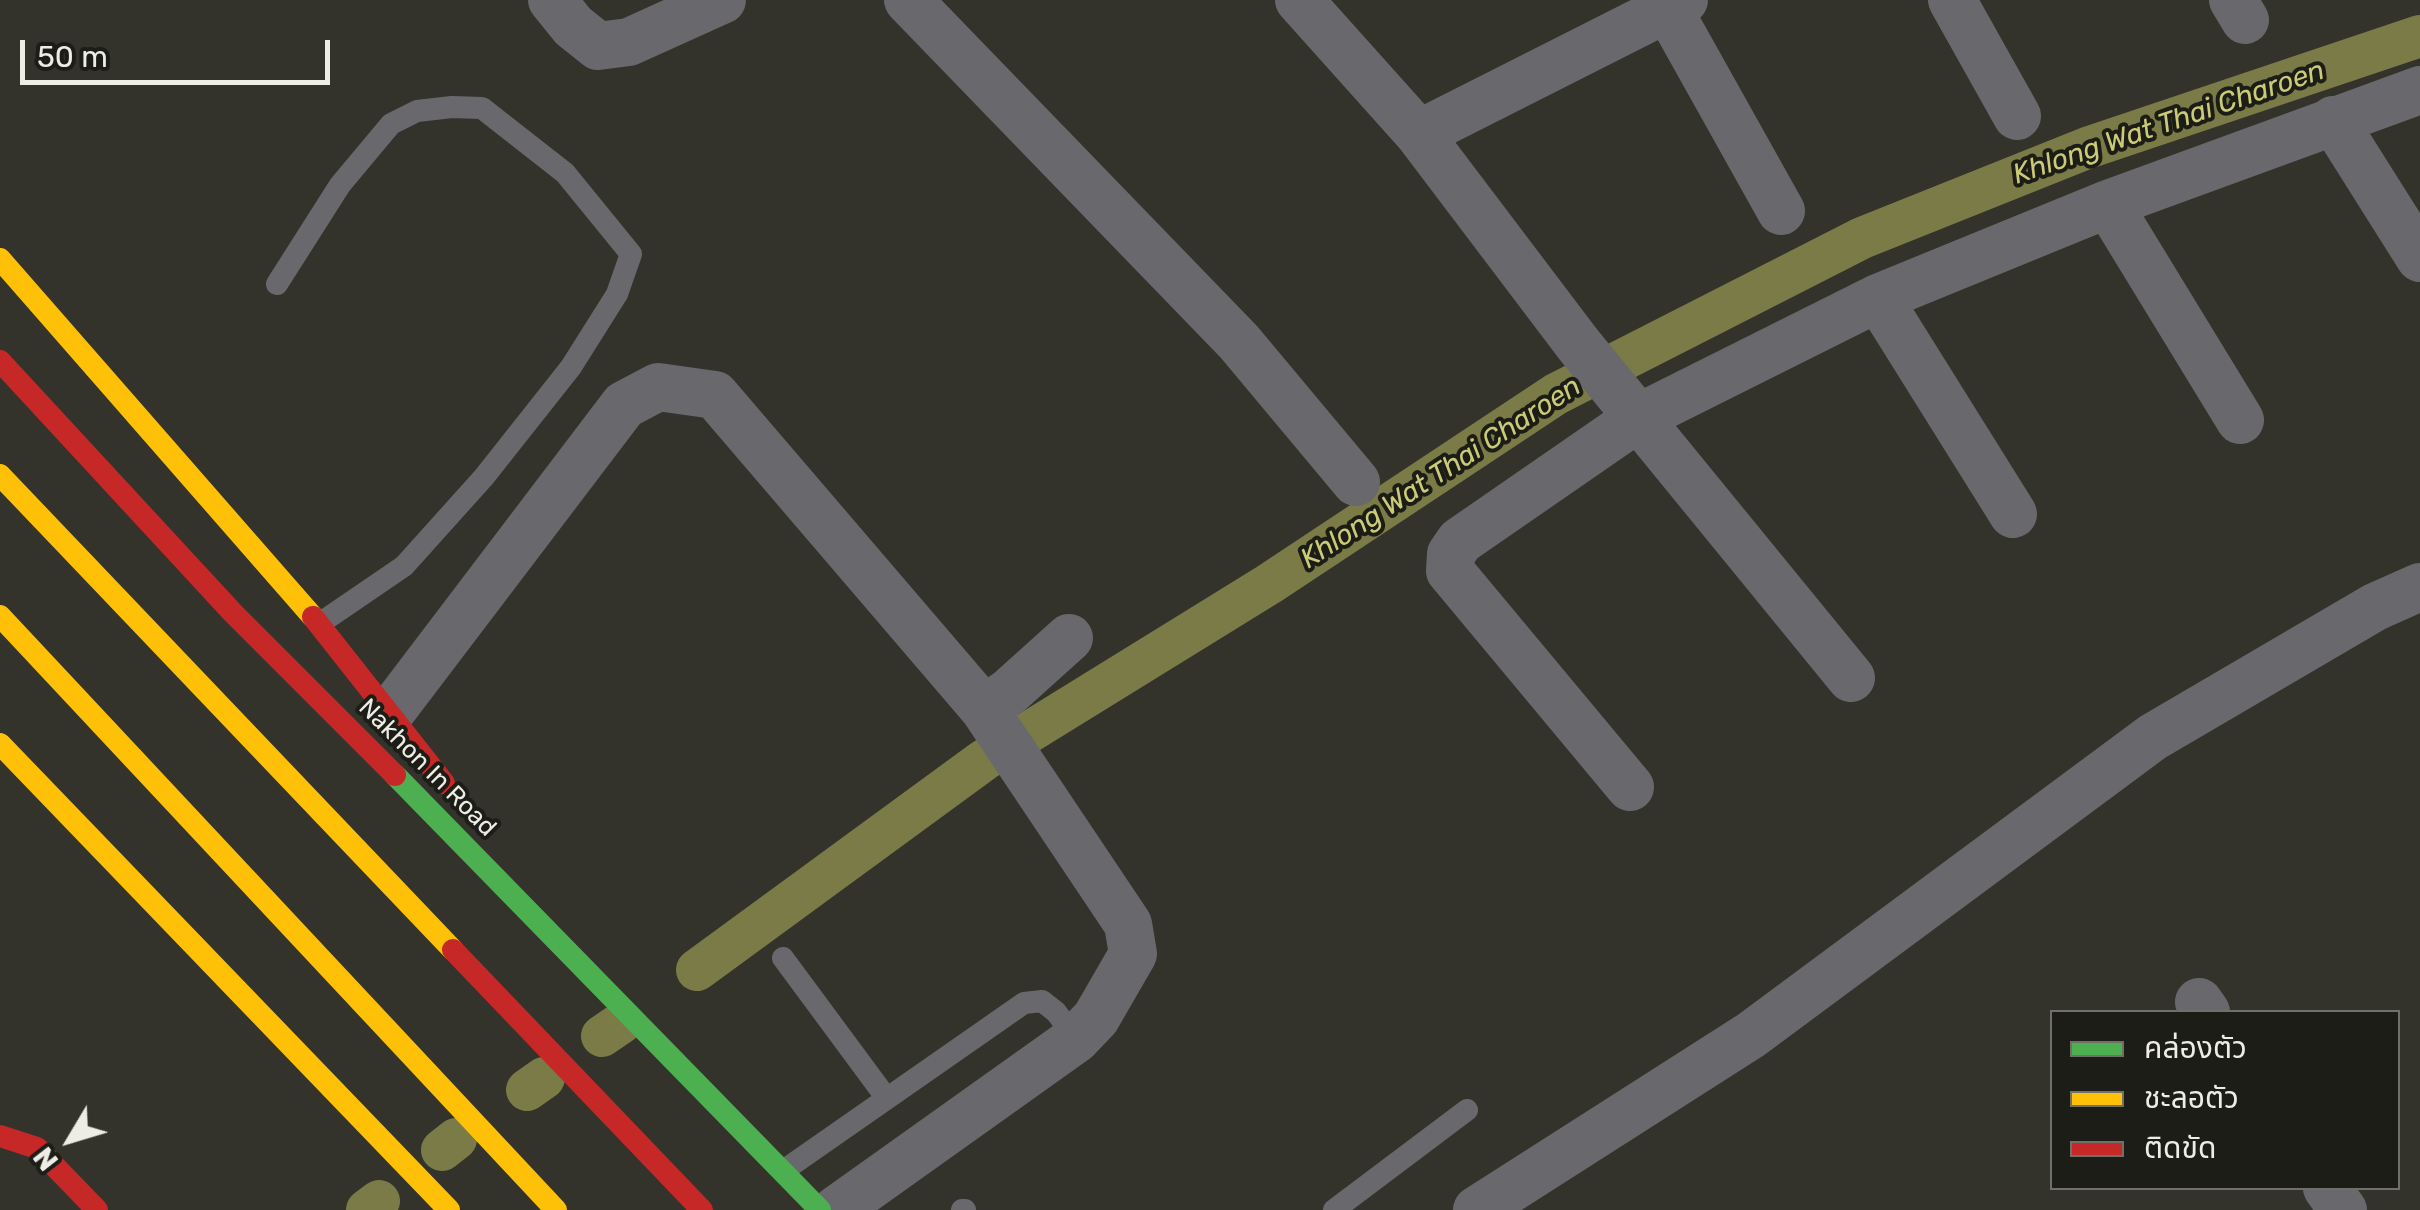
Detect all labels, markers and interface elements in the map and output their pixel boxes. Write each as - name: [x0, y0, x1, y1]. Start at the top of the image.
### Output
- scale bar: [25, 20, 335, 82]
- text: 50 m: [37, 39, 108, 75]
- water label: Khlong Wat Thai Charoen: [2009, 54, 2329, 192]
- water label: Khlong Wat Thai Charoen: [1295, 370, 1587, 576]
- street label: Nakhon In Road: [352, 693, 502, 843]
- legend: [2050, 1010, 2400, 1190]
- text: คล่องตัว: [2144, 1030, 2247, 1066]
- text: ชะลอตัว: [2144, 1080, 2239, 1116]
- north arrow: [20, 1090, 120, 1190]
- text: ติดขัด: [2144, 1130, 2216, 1166]
- text: N: [27, 1141, 65, 1177]

